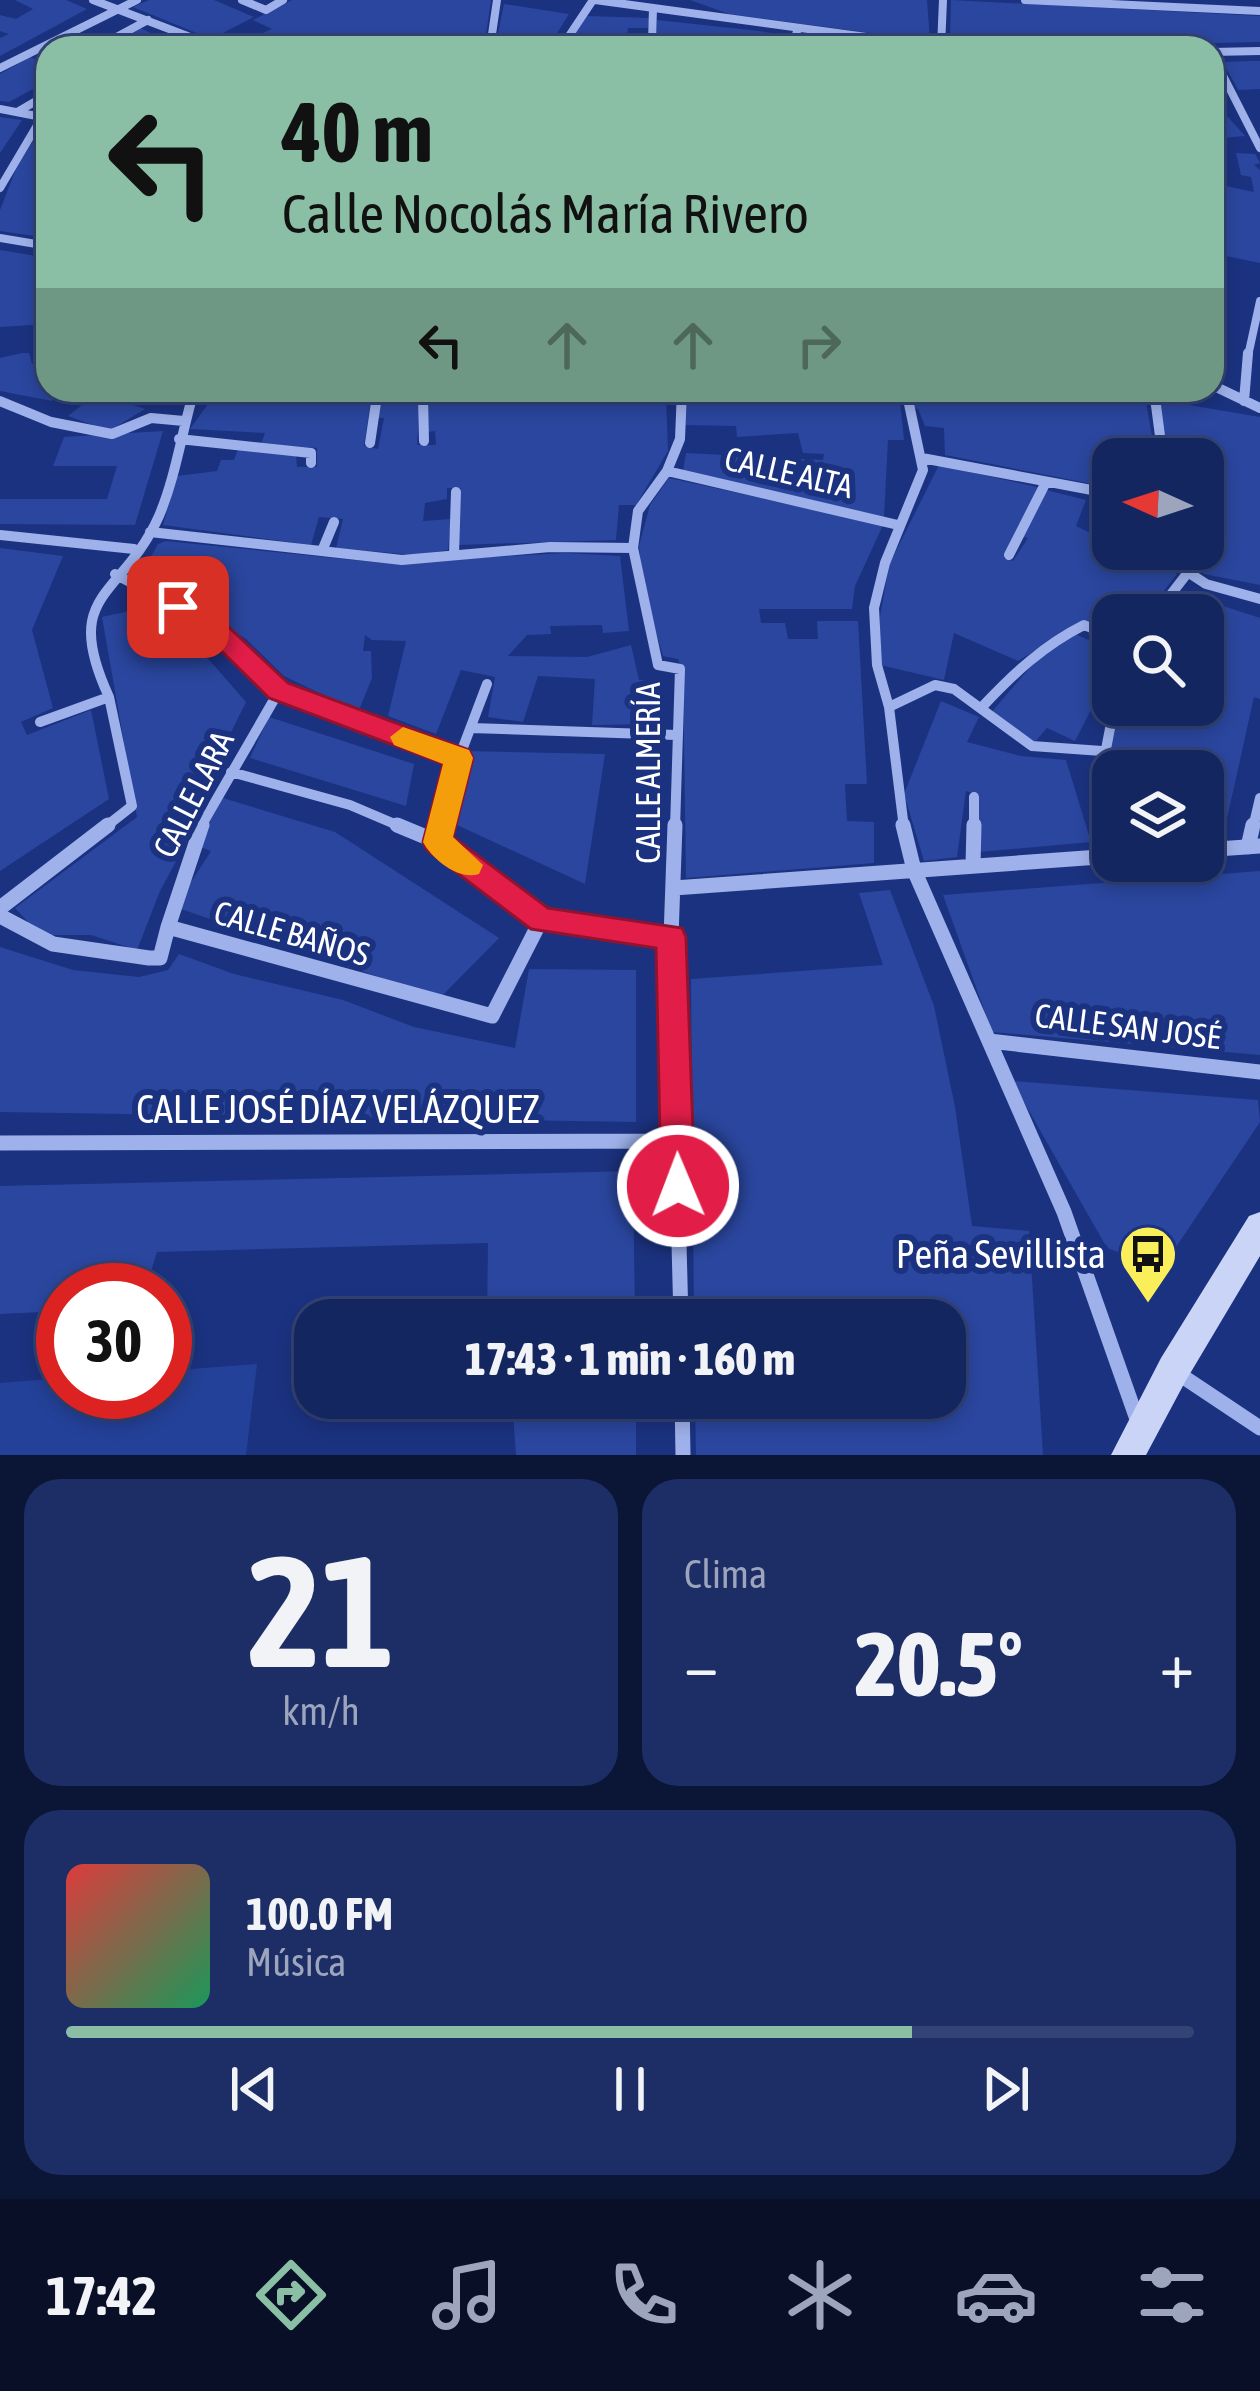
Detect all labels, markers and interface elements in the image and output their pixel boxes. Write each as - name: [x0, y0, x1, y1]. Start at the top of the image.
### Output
- icon: left: [84, 84, 240, 240]
- text: 40 m: [282, 84, 433, 180]
- text: Calle Nocolás María Rivero: [282, 183, 809, 244]
- icon: left: [408, 312, 474, 378]
- icon: ahead: [534, 312, 600, 378]
- icon: ahead: [660, 312, 726, 378]
- icon: right: [786, 312, 852, 378]
- north arrow: [1092, 438, 1224, 570]
- map controls: [1092, 438, 1224, 882]
- street label: CALLE ALTA: [721, 439, 858, 505]
- pin: [127, 556, 229, 658]
- icon: arrive: [145, 574, 211, 640]
- button: search: [1092, 594, 1224, 726]
- street label: CALLE ALMERÍA: [629, 682, 667, 864]
- street label: CALLE LARA: [145, 724, 241, 864]
- button: layers: [1092, 750, 1224, 882]
- street label: CALLE BAÑOS: [210, 893, 374, 973]
- street label: CALLE SAN JOSÉ: [1033, 996, 1223, 1056]
- street label: CALLE JOSÉ DÍAZ VELÁZQUEZ: [136, 1087, 540, 1131]
- position arrow: [615, 1123, 741, 1249]
- bus stop icon: Peña Sevillista: [1117, 1223, 1179, 1305]
- place label: Peña Sevillista: [896, 1232, 1106, 1276]
- speed limit sign: 30: [36, 1263, 192, 1419]
- text: 17:43 · 1 min · 160 m: [465, 1333, 795, 1385]
- text: 21: [248, 1521, 394, 1700]
- text: Clima: [684, 1552, 767, 1596]
- text: 20.5°: [855, 1612, 1023, 1715]
- text: −: [684, 1626, 718, 1702]
- text: +: [1160, 1626, 1194, 1702]
- text: km/h: [282, 1689, 360, 1733]
- text: 100.0 FM: [246, 1888, 393, 1940]
- text: Música: [246, 1940, 346, 1984]
- icon: previous: [221, 2056, 287, 2122]
- icon: pause: [597, 2056, 663, 2122]
- icon: next: [973, 2056, 1039, 2122]
- icon: directions: [249, 2253, 333, 2337]
- icon: music: [425, 2253, 509, 2337]
- icon: phone: [602, 2253, 686, 2337]
- icon: climate: [778, 2253, 862, 2337]
- icon: car: [954, 2253, 1038, 2337]
- icon: filters: [1130, 2253, 1214, 2337]
- text: 17:42: [46, 2265, 157, 2326]

